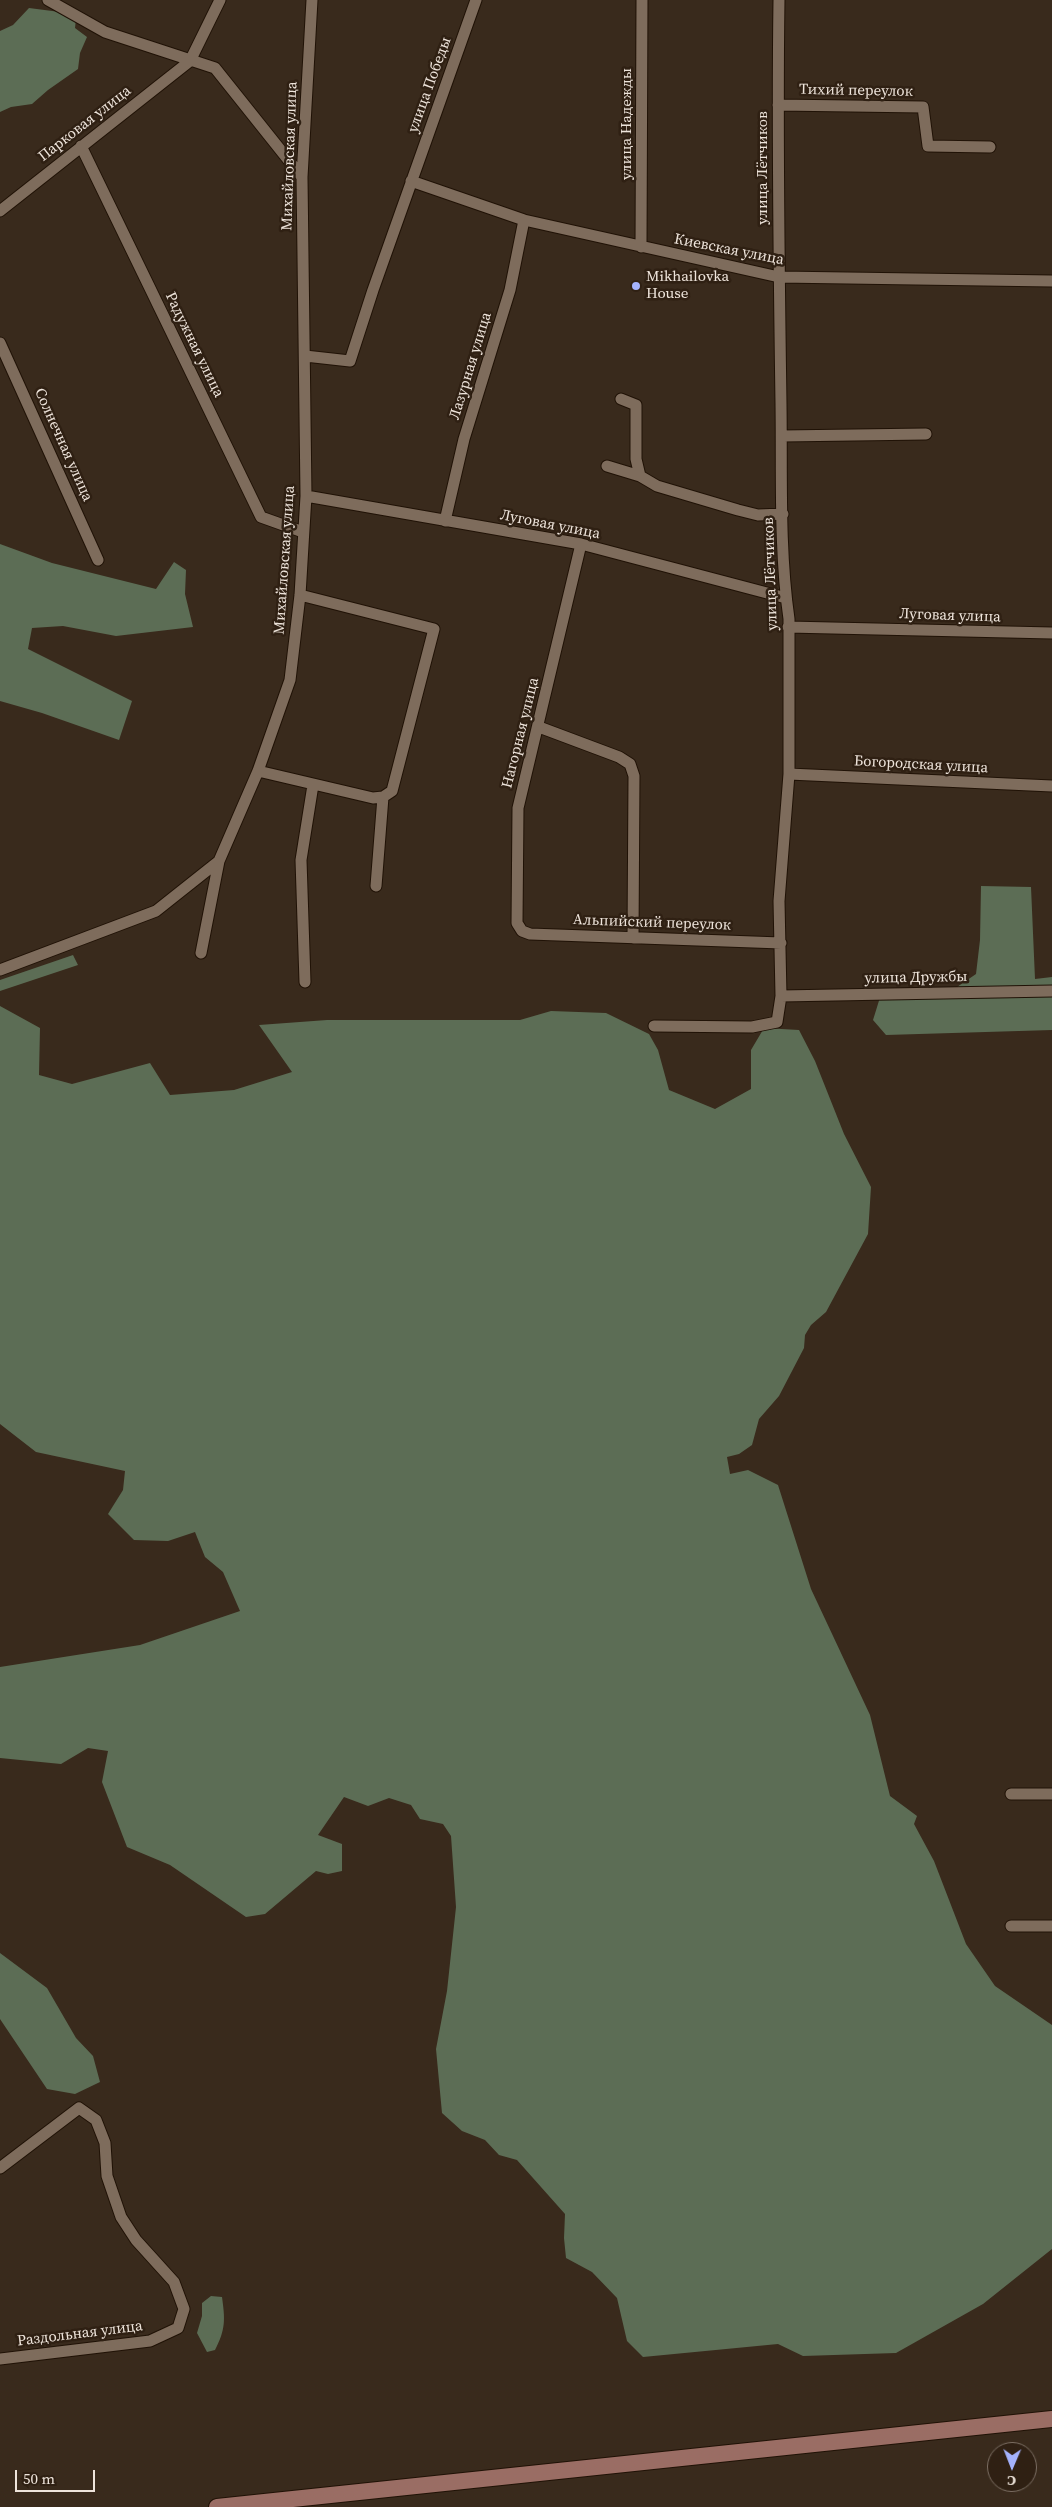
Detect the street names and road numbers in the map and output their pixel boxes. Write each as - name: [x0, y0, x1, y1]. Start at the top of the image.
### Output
- street label: улица Победы: [404, 35, 456, 135]
- street label: улица Надежды: [618, 68, 636, 180]
- street label: Михайловская улица: [278, 81, 302, 231]
- street label: Тихий переулок: [799, 81, 913, 101]
- street label: Парковая улица: [35, 82, 135, 166]
- street label: улица Лётчиков: [754, 111, 772, 225]
- street label: Киевская улица: [673, 231, 785, 269]
- street label: Радужная улица: [161, 289, 227, 401]
- street label: Лазурная улица: [446, 310, 496, 422]
- street label: Солнечная улица: [30, 386, 96, 504]
- street label: Михайловская улица: [271, 485, 299, 635]
- street label: Луговая улица: [498, 506, 602, 544]
- street label: улица Лётчиков: [760, 517, 782, 631]
- street label: Луговая улица: [899, 605, 1001, 627]
- street label: Нагорная улица: [499, 676, 543, 790]
- street label: Богородская улица: [854, 753, 988, 777]
- street label: Альпийский переулок: [573, 911, 731, 935]
- street label: улица Дружбы: [864, 968, 968, 988]
- street label: Раздольная улица: [16, 2317, 144, 2351]

